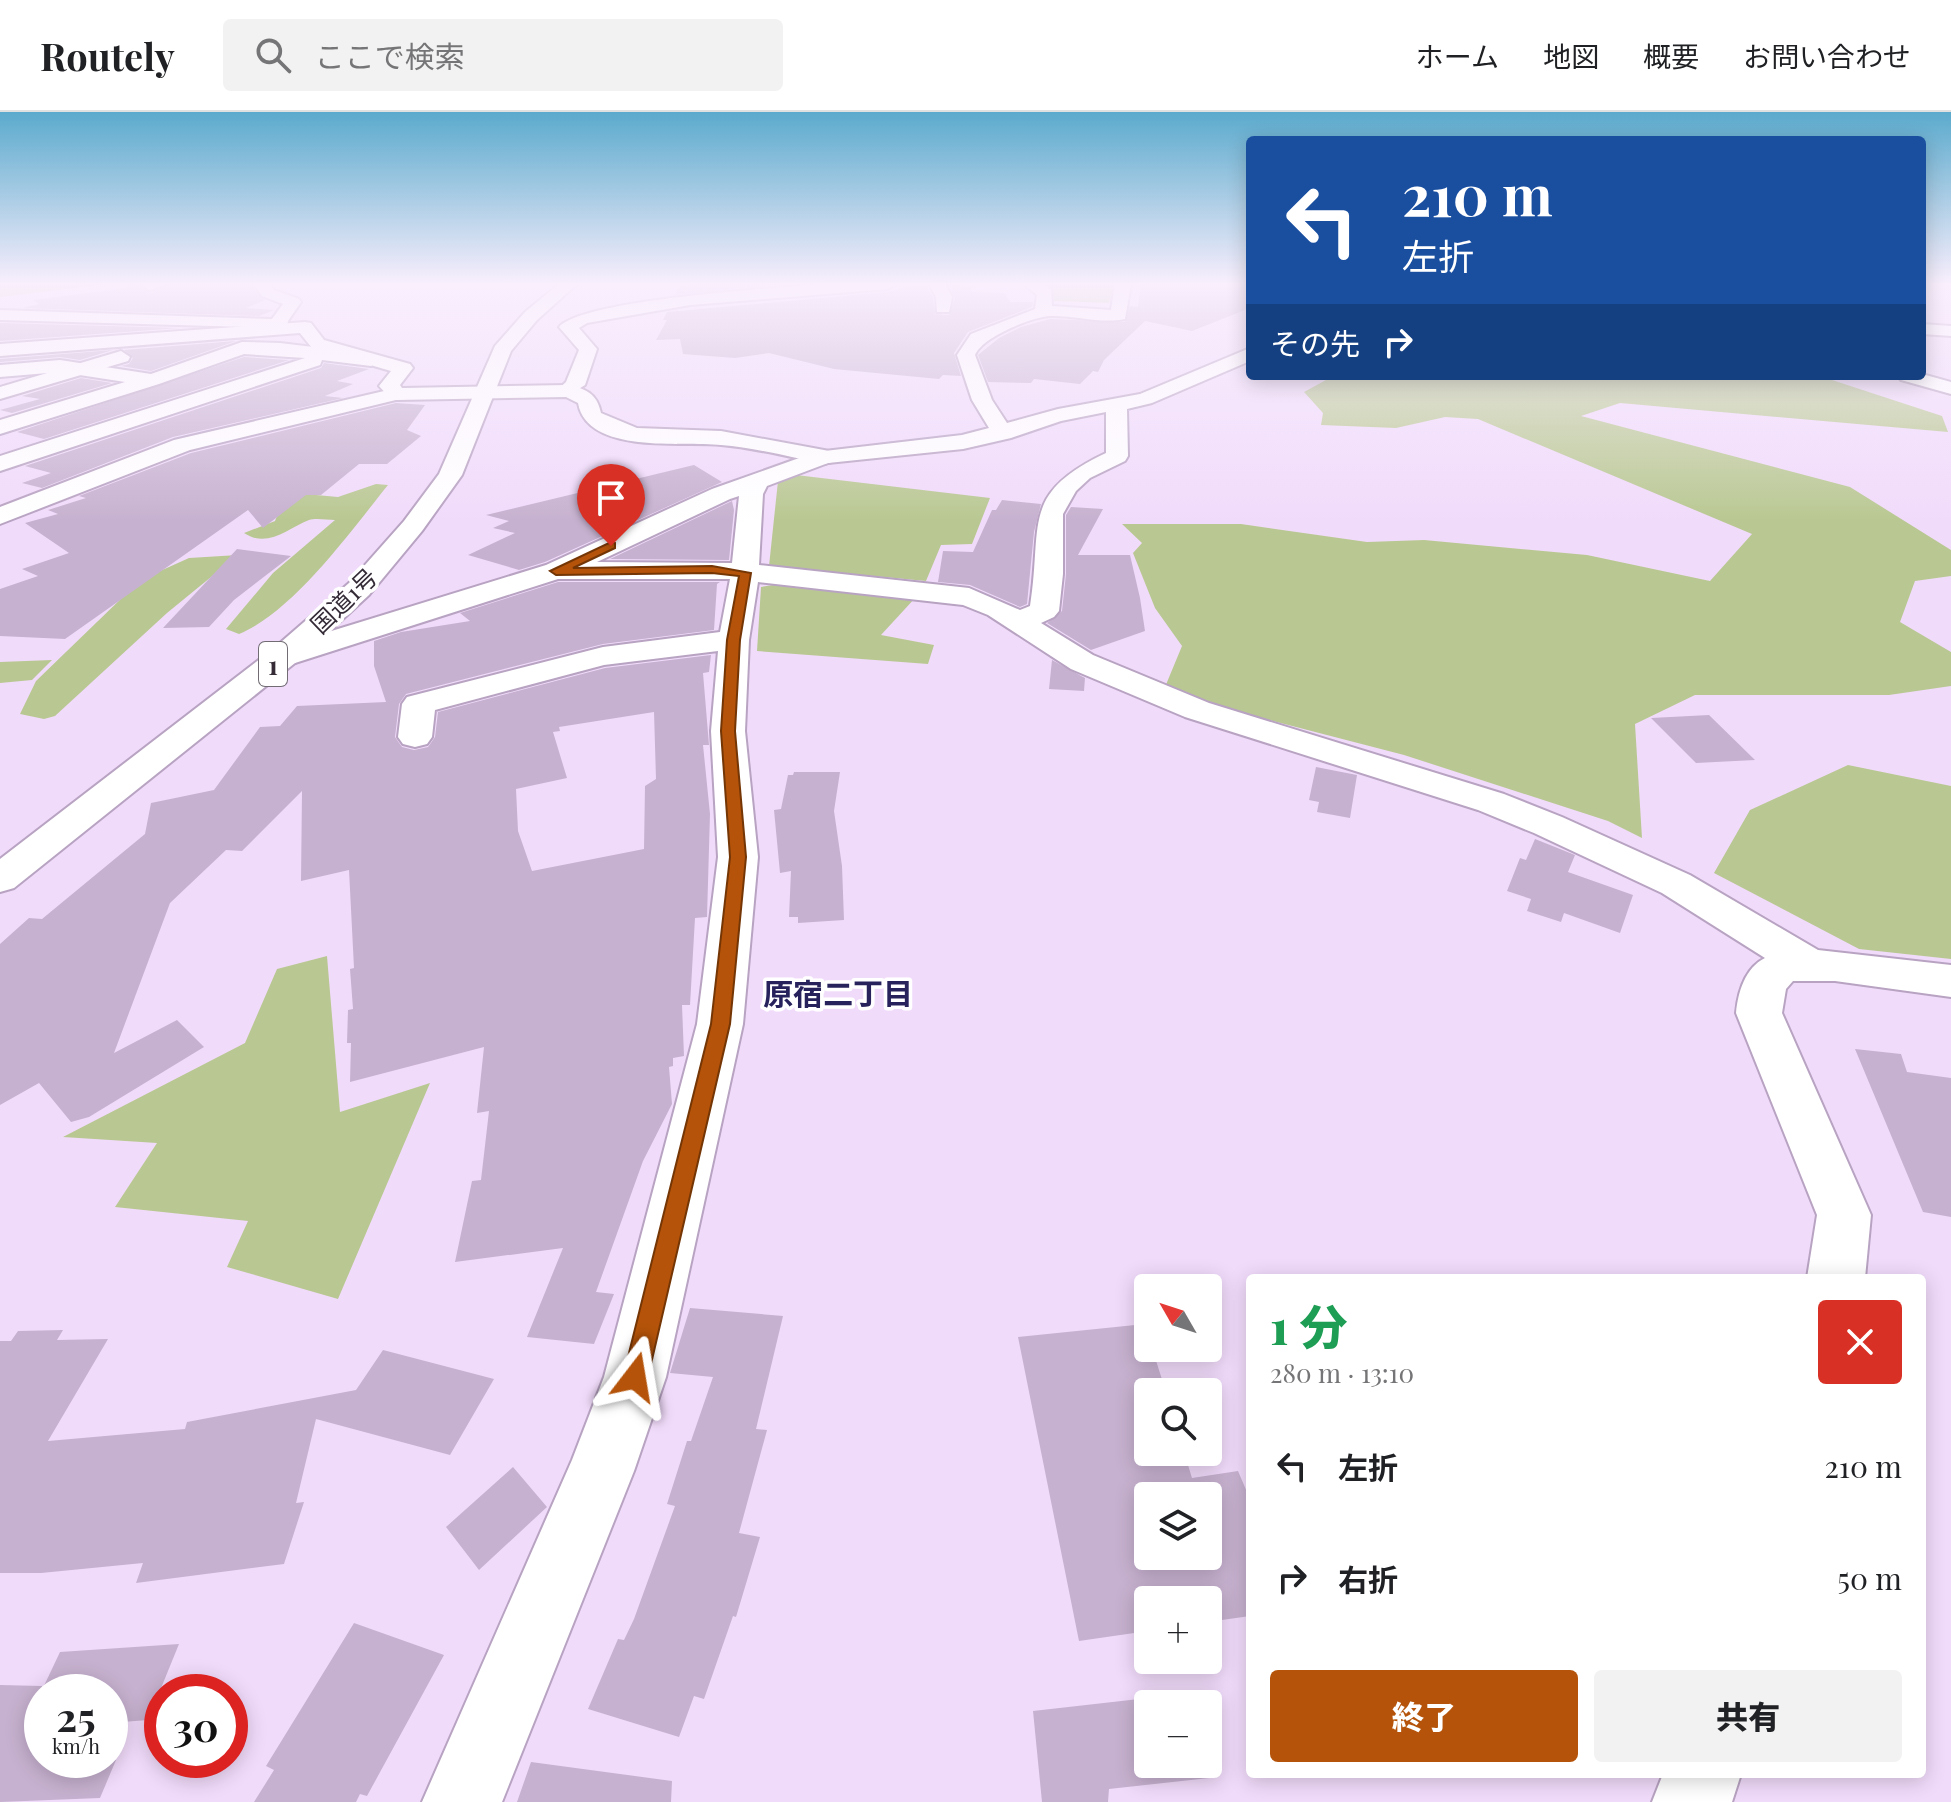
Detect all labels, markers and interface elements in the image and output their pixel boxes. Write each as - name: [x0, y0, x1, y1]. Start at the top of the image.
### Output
- search box: [223, 19, 783, 91]
- text: Routely: [40, 30, 175, 81]
- icon: search: [251, 33, 295, 77]
- text: ここで検索: [315, 36, 465, 76]
- text: ホーム: [1416, 37, 1499, 74]
- text: 地図: [1543, 37, 1599, 74]
- text: 概要: [1643, 37, 1699, 74]
- text: お問い合わせ: [1743, 37, 1911, 74]
- text: 210 m: [1402, 156, 1553, 231]
- icon: left: [1270, 168, 1374, 272]
- text: 左折: [1402, 231, 1474, 279]
- icon: right: [1376, 320, 1420, 364]
- text: その先: [1270, 323, 1360, 363]
- pin: [577, 464, 645, 546]
- icon: arrive: [589, 476, 633, 520]
- street label: 国道1号: [303, 560, 383, 640]
- road number: 1: [259, 642, 287, 686]
- district label: 原宿二丁目: [763, 973, 913, 1013]
- north arrow: [1134, 1274, 1222, 1362]
- map controls: [1134, 1274, 1222, 1778]
- text: 1 分: [1270, 1293, 1348, 1357]
- button: close: [1818, 1300, 1902, 1384]
- position arrow: [593, 1335, 677, 1419]
- text: 280 m · 13:10: [1270, 1355, 1414, 1390]
- button: search: [1134, 1378, 1222, 1466]
- icon: left: [1270, 1444, 1314, 1488]
- text: 210 m: [1824, 1446, 1902, 1486]
- text: 左折: [1338, 1447, 1398, 1487]
- button: layers: [1134, 1482, 1222, 1570]
- icon: right: [1270, 1556, 1314, 1600]
- text: 50 m: [1837, 1558, 1902, 1598]
- text: 右折: [1338, 1559, 1398, 1599]
- button: +: [1134, 1586, 1222, 1674]
- button: 終了: [1270, 1670, 1578, 1762]
- button: 共有: [1594, 1670, 1902, 1762]
- speed limit sign: 30: [144, 1674, 248, 1778]
- text: 25: [56, 1689, 96, 1742]
- button: −: [1134, 1690, 1222, 1778]
- text: km/h: [52, 1732, 100, 1759]

